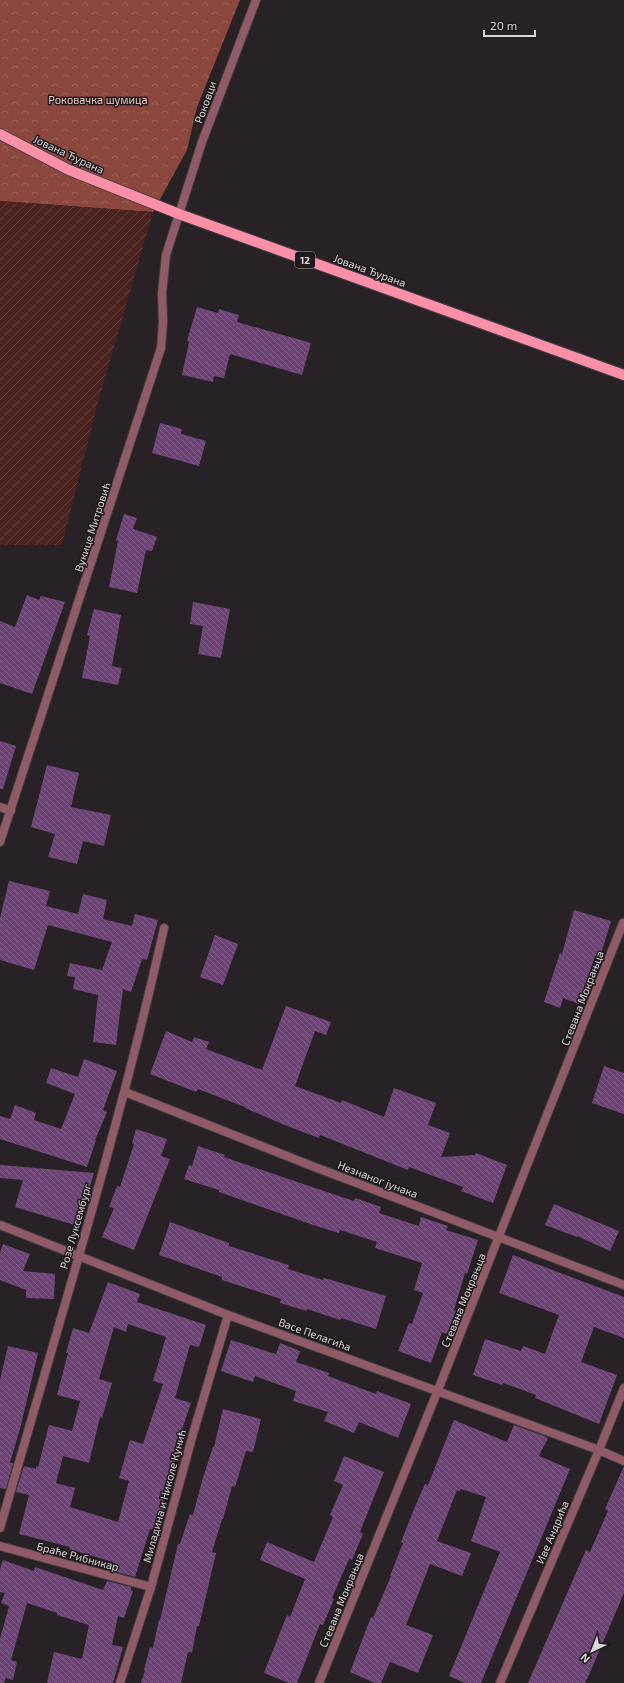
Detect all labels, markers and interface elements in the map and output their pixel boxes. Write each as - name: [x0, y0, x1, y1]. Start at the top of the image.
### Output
- scale bar: [484, 12, 535, 38]
- text: 20 m: [490, 18, 517, 32]
- street label: Роковци: [191, 79, 219, 125]
- park label: Роковачка шумица: [48, 93, 148, 107]
- street label: Јована Ђурана: [31, 132, 106, 177]
- street label: Јована Ђурана: [332, 251, 408, 290]
- road number: 12: [295, 252, 315, 268]
- street label: Вукице Митровић: [71, 481, 114, 574]
- street label: Стевана Мокрањца: [558, 949, 606, 1047]
- street label: Незнаног јунака: [336, 1158, 420, 1201]
- street label: Розе Луксембург: [57, 1182, 94, 1271]
- street label: Стевана Мокрањца: [438, 1251, 488, 1349]
- street label: Васе Пелагића: [277, 1315, 353, 1353]
- street label: Миладина и Николе Кунић: [140, 1428, 189, 1564]
- street label: Иве Андрића: [533, 1499, 571, 1565]
- street label: Браће Рибникар: [36, 1539, 120, 1573]
- street label: Стевана Мокрањца: [316, 1551, 366, 1649]
- north arrow: [572, 1631, 612, 1671]
- text: N: [577, 1651, 592, 1666]

